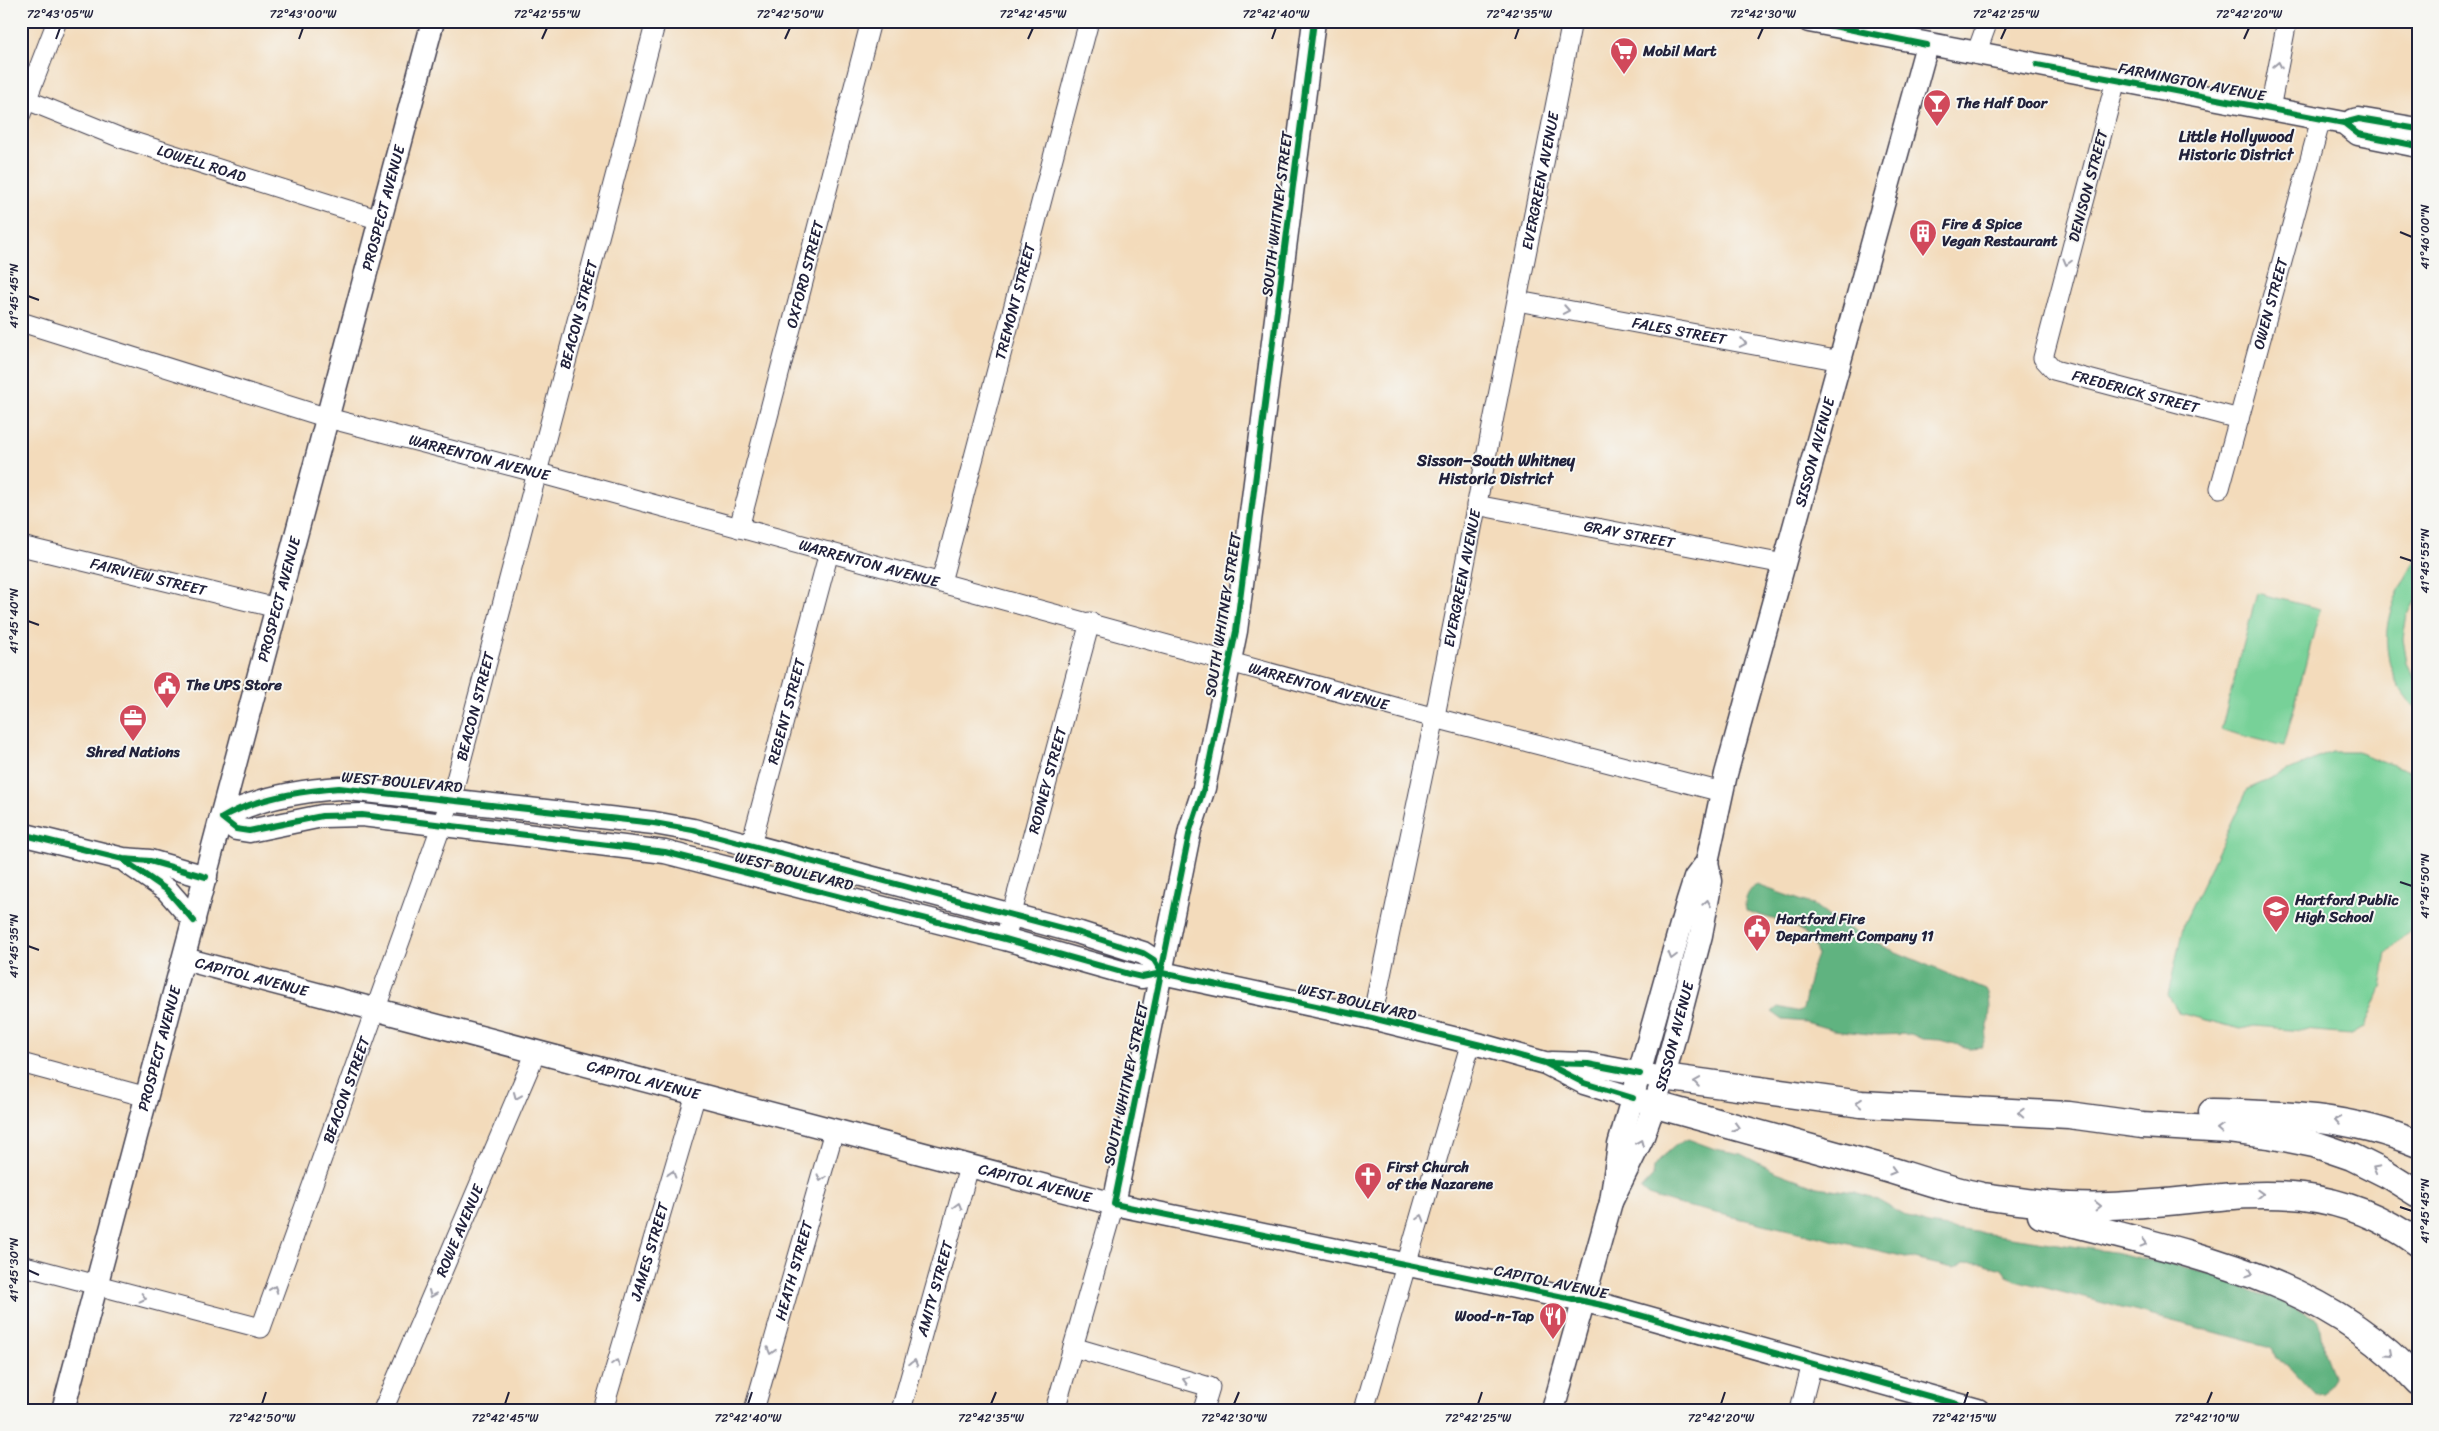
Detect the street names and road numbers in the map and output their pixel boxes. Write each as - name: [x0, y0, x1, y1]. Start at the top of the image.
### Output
- street label: FARMINGTON AVENUE: [2116, 55, 2269, 109]
- street label: EVERGREEN AVENUE: [1514, 108, 1567, 252]
- street label: DENISON STREET: [2061, 126, 2116, 245]
- street label: SOUTH WHITNEY STREET: [1254, 128, 1300, 298]
- street label: LOWELL ROAD: [154, 137, 250, 190]
- street label: PROSPECT AVENUE: [354, 141, 413, 273]
- street label: OXFORD STREET: [779, 217, 832, 331]
- street label: TREMONT STREET: [987, 239, 1043, 363]
- street label: OWEN STREET: [2246, 254, 2296, 352]
- street label: BEACON STREET: [552, 256, 606, 372]
- street label: FALES STREET: [1630, 309, 1730, 353]
- street label: FREDERICK STREET: [2069, 362, 2203, 421]
- street label: SISSON AVENUE: [1787, 393, 1843, 510]
- street label: WARRENTON AVENUE: [406, 427, 554, 489]
- street label: EVERGREEN AVENUE: [1436, 505, 1489, 649]
- street label: GRAY STREET: [1582, 513, 1678, 556]
- street label: SOUTH WHITNEY STREET: [1197, 529, 1249, 699]
- street label: PROSPECT AVENUE: [250, 532, 309, 665]
- street label: WARRENTON AVENUE: [796, 532, 944, 595]
- street label: FAIRVIEW STREET: [88, 550, 210, 604]
- street label: BEACON STREET: [449, 647, 503, 764]
- street label: REGENT STREET: [760, 655, 813, 767]
- street label: WARRENTON AVENUE: [1245, 655, 1393, 718]
- street label: RODNEY STREET: [1021, 723, 1074, 837]
- street label: WEST BOULEVARD: [340, 764, 464, 800]
- street label: WEST BOULEVARD: [732, 844, 856, 898]
- street label: CAPITOL AVENUE: [192, 949, 313, 1005]
- street label: WEST BOULEVARD: [1295, 976, 1419, 1028]
- street label: SISSON AVENUE: [1647, 977, 1702, 1095]
- street label: PROSPECT AVENUE: [130, 981, 189, 1114]
- street label: SOUTH WHITNEY STREET: [1096, 999, 1156, 1168]
- street label: BEACON STREET: [315, 1031, 378, 1147]
- street label: CAPITOL AVENUE: [584, 1053, 704, 1108]
- street label: CAPITOL AVENUE: [975, 1156, 1096, 1211]
- street label: ROWE AVENUE: [428, 1179, 492, 1281]
- street label: JAMES STREET: [623, 1198, 677, 1305]
- street label: HEATH STREET: [767, 1216, 821, 1323]
- street label: AMITY STREET: [909, 1236, 961, 1340]
- street label: CAPITOL AVENUE: [1492, 1257, 1612, 1307]

